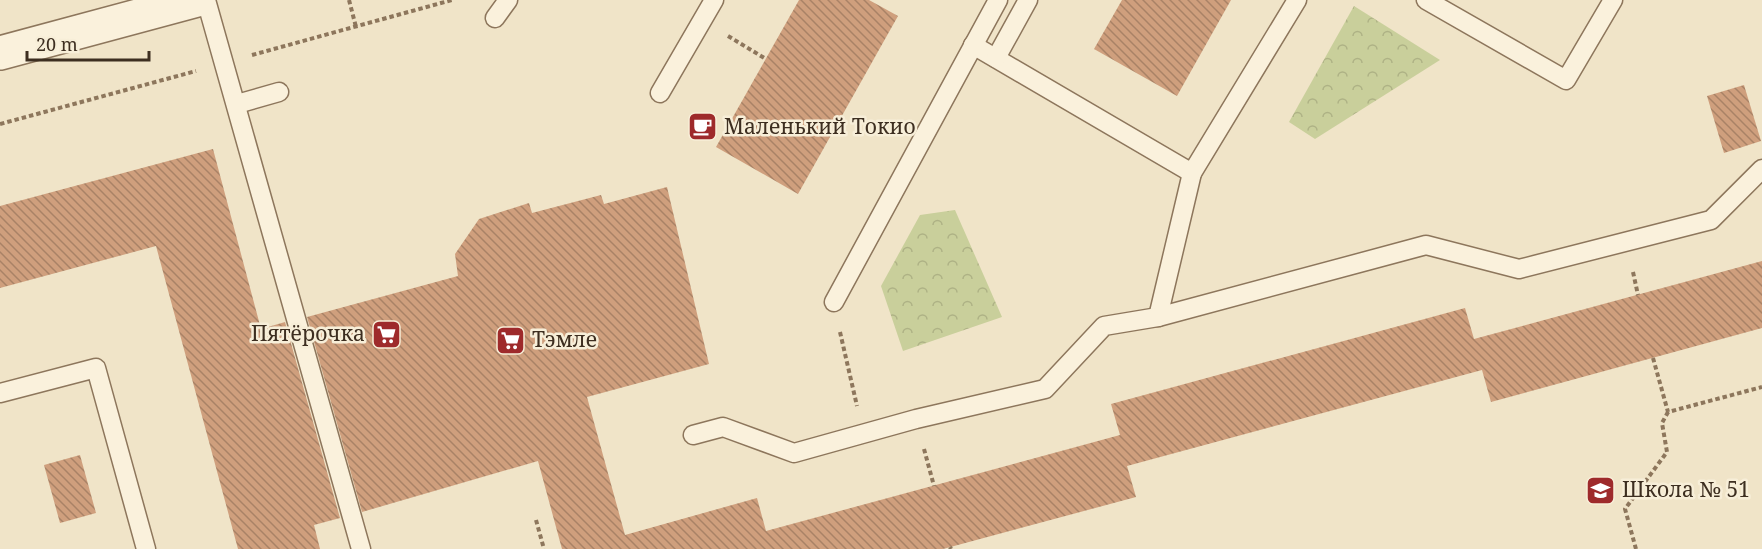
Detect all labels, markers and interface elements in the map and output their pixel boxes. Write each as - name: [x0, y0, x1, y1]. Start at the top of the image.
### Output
- scale bar: [27, 24, 148, 62]
- text: 20 m: [36, 32, 78, 56]
- cafe icon: Маленький Токио: [687, 111, 719, 143]
- place label: Маленький Токио: [724, 112, 916, 140]
- supermarket icon: Пятёрочка: [370, 318, 402, 350]
- place label: Пятёрочка: [251, 319, 365, 347]
- supermarket icon: Тэмле: [495, 324, 527, 356]
- place label: Тэмле: [532, 325, 597, 353]
- school or university icon: Школа № 51: [1585, 474, 1617, 506]
- place label: Школа № 51: [1622, 475, 1750, 503]

